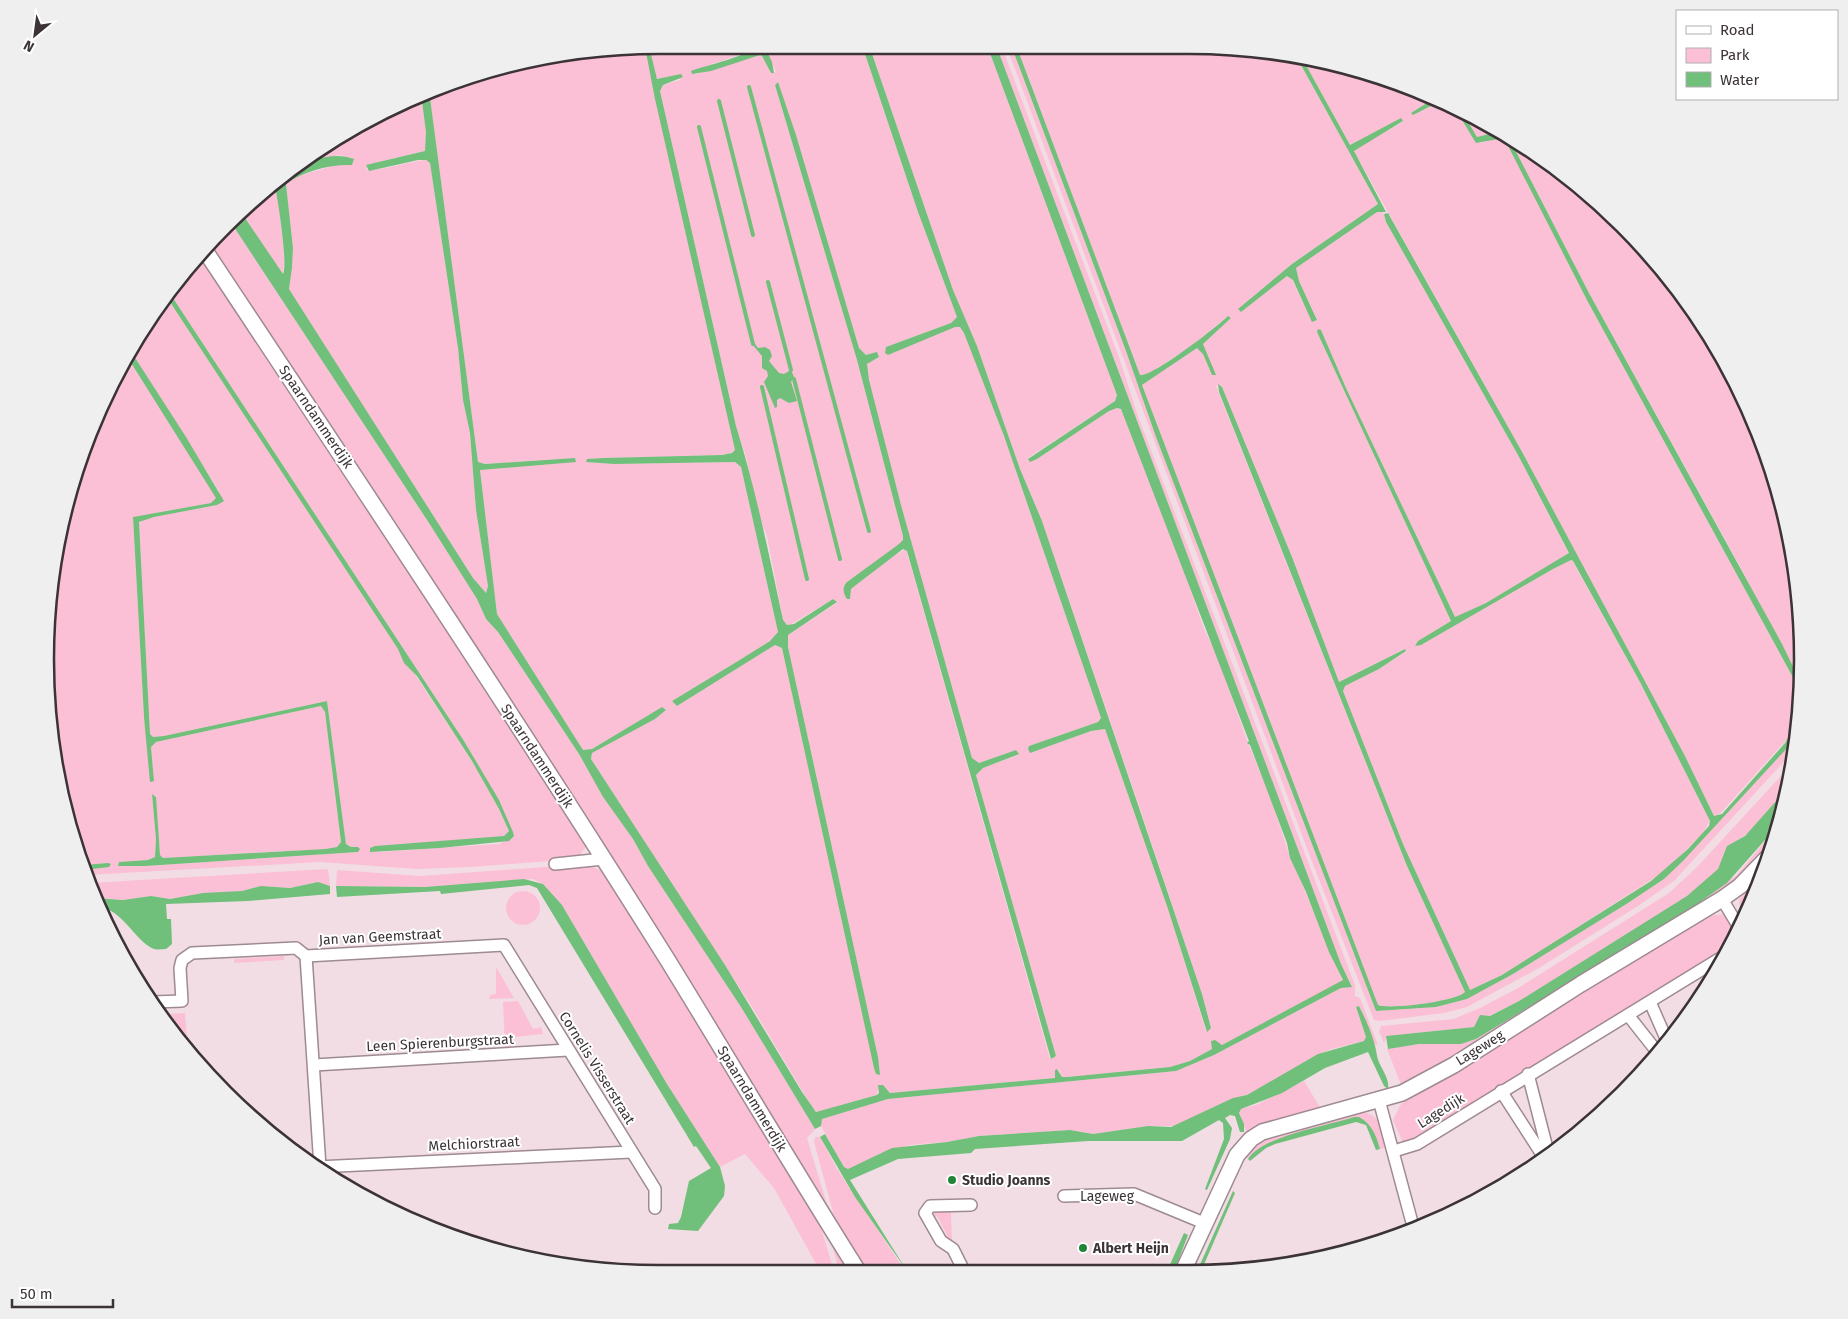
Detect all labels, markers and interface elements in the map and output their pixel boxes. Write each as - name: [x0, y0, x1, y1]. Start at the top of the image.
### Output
- north arrow: [10, 10, 60, 60]
- legend: [1676, 10, 1838, 100]
- text: Road: [1720, 21, 1755, 39]
- text: N: [21, 36, 37, 56]
- text: Park: [1720, 46, 1750, 64]
- text: Water: [1720, 71, 1759, 89]
- street label: Spaarndammerdijk: [275, 362, 357, 472]
- street label: Spaarndammerdijk: [497, 701, 577, 812]
- street label: Jan van Geemstraat: [318, 925, 443, 949]
- street label: Cornelis Visserstraat: [555, 1009, 639, 1128]
- street label: Lageweg: [1453, 1026, 1508, 1070]
- street label: Leen Spierenburgstraat: [366, 1031, 515, 1055]
- street label: Spaarndammerdijk: [714, 1043, 791, 1156]
- street label: Lagedijk: [1414, 1089, 1468, 1132]
- street label: Melchiorstraat: [428, 1133, 521, 1155]
- place label: Studio Joanns: [962, 1172, 1051, 1189]
- marker: Studio Joanns: [946, 1174, 958, 1186]
- street label: Lageweg: [1080, 1188, 1135, 1205]
- place label: Albert Heijn: [1092, 1240, 1169, 1257]
- marker: Albert Heijn: [1077, 1242, 1089, 1254]
- scale bar: [12, 1276, 114, 1308]
- text: 50 m: [20, 1285, 53, 1303]

